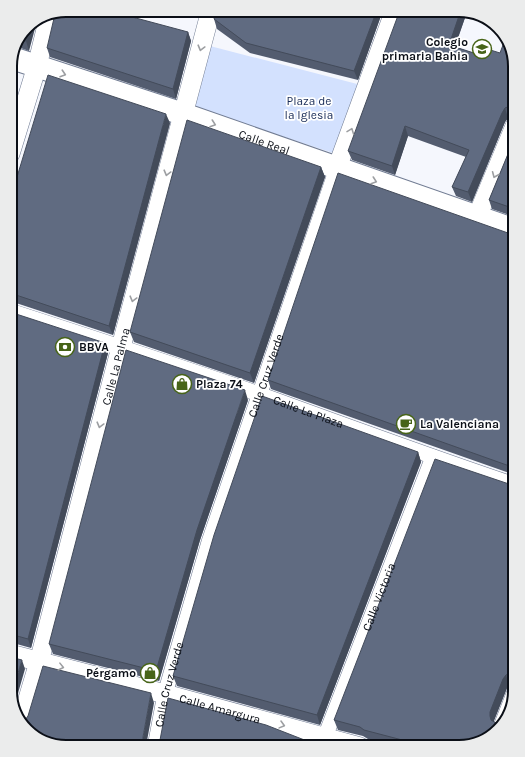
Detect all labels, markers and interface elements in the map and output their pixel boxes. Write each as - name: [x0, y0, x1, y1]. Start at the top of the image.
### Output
- place label: Colegio primaria Bahia: [382, 35, 468, 63]
- school or university icon: Colegio primaria Bahia: [471, 38, 493, 60]
- one-way arrow: [197, 44, 205, 51]
- one-way arrow: [59, 70, 66, 78]
- park label: Plaza de la Iglesia: [285, 94, 333, 122]
- one-way arrow: [209, 119, 216, 128]
- street label: Calle Real: [237, 127, 292, 158]
- one-way arrow: [346, 128, 354, 135]
- one-way arrow: [163, 169, 172, 176]
- one-way arrow: [491, 172, 499, 179]
- one-way arrow: [370, 176, 377, 184]
- one-way arrow: [130, 296, 138, 302]
- street label: Calle La Palma: [99, 326, 133, 407]
- street label: Calle Cruz Verde: [245, 332, 287, 419]
- bank icon: BBVA: [54, 336, 76, 358]
- place label: BBVA: [79, 340, 109, 354]
- shop icon: Plaza 74: [171, 373, 193, 395]
- place label: Plaza 74: [196, 377, 243, 391]
- street label: Calle La Plaza: [271, 393, 345, 431]
- cafe icon: La Valenciana: [395, 413, 417, 435]
- place label: La Valenciana: [420, 417, 499, 431]
- one-way arrow: [97, 421, 105, 428]
- street label: Calle Victoria: [360, 561, 398, 633]
- street label: Calle Cruz Verde: [152, 640, 187, 728]
- shop icon: Pérgamo: [139, 662, 161, 684]
- one-way arrow: [58, 663, 65, 671]
- place label: Pérgamo: [86, 666, 136, 680]
- street label: Calle Amargura: [178, 691, 262, 727]
- one-way arrow: [278, 720, 285, 729]

